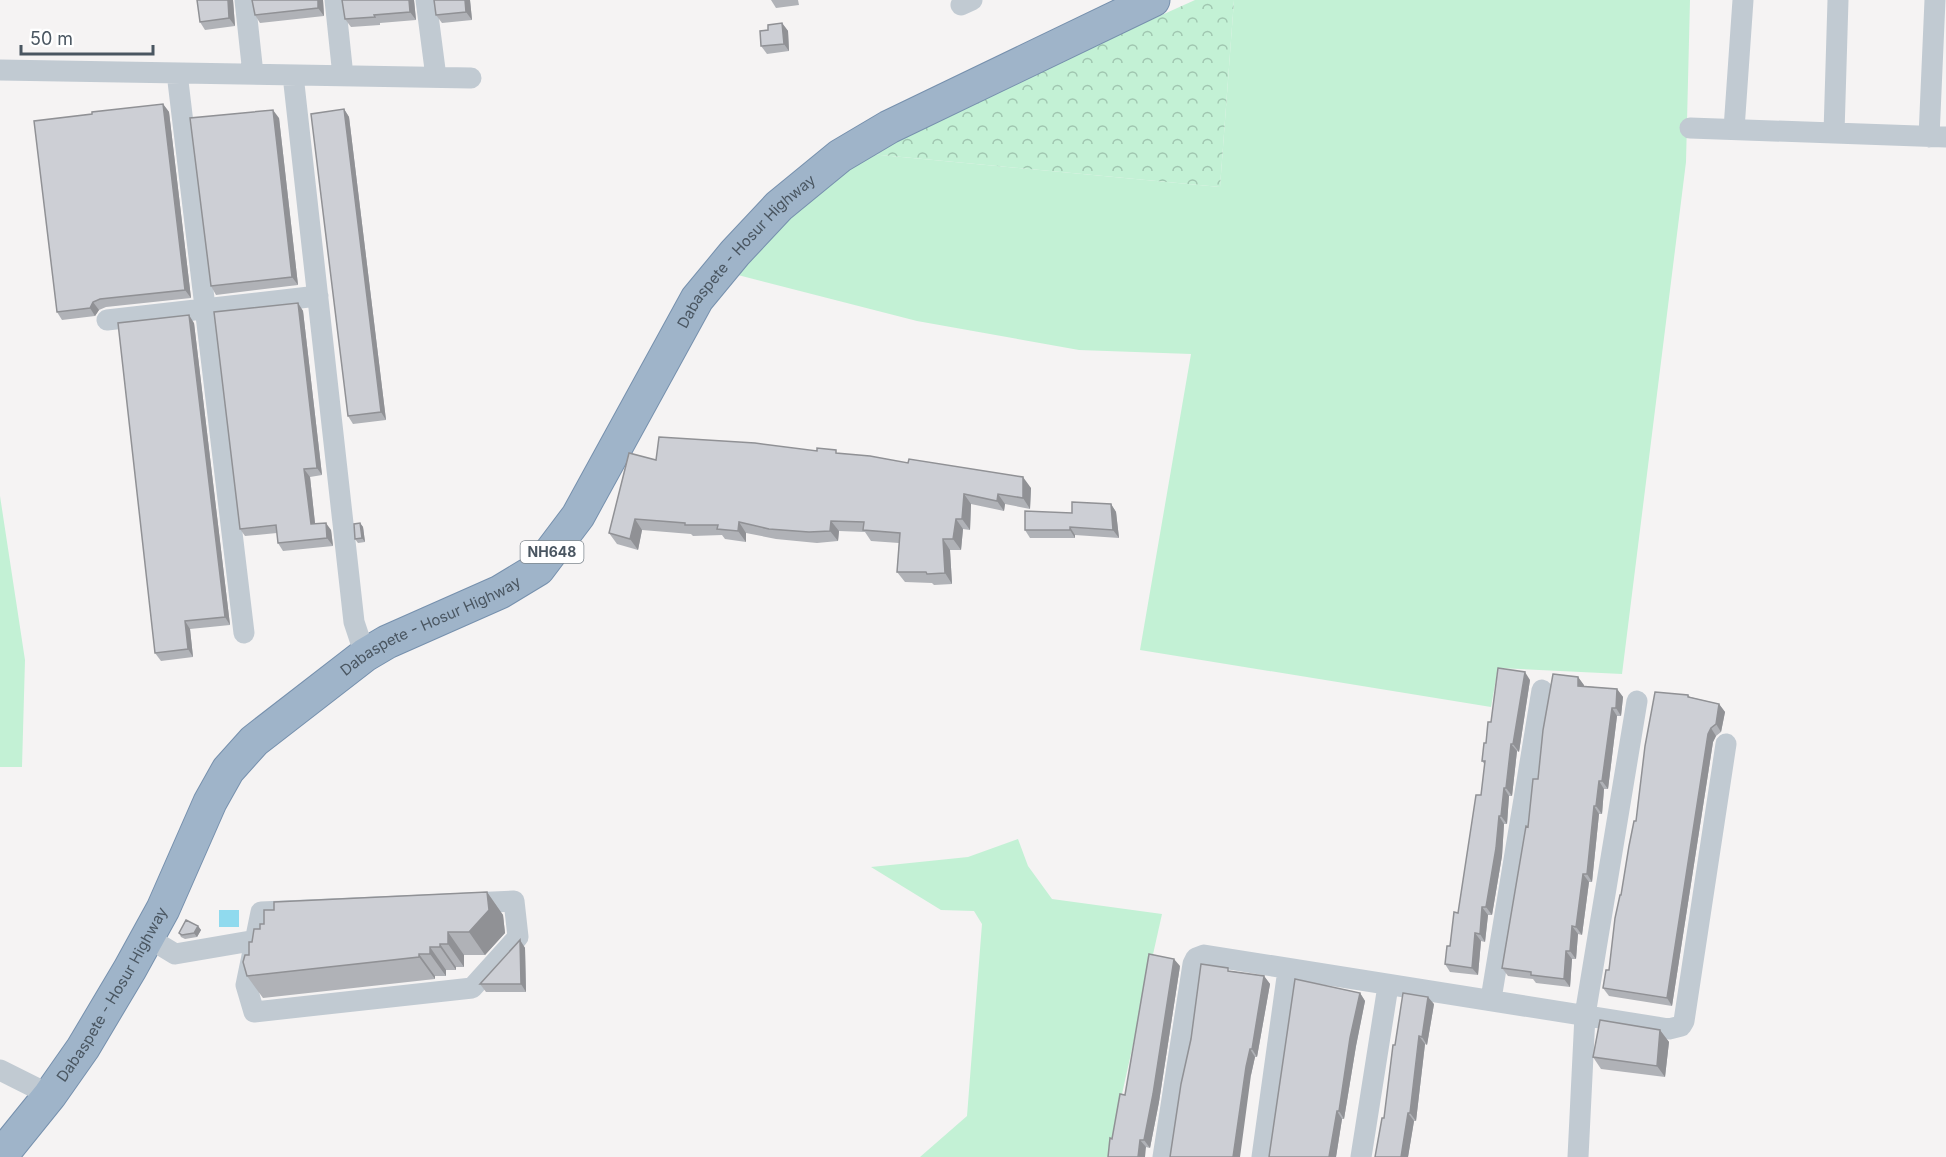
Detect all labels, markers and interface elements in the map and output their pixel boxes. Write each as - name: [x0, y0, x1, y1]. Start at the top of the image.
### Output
- scale bar: [21, 18, 153, 56]
- text: 50 m: [30, 28, 73, 49]
- street label: Dabaspete - Hosur Highway: [673, 170, 819, 331]
- road number: NH648: [520, 541, 584, 563]
- street label: Dabaspete - Hosur Highway: [336, 571, 525, 680]
- street label: Dabaspete - Hosur Highway: [52, 903, 172, 1085]

